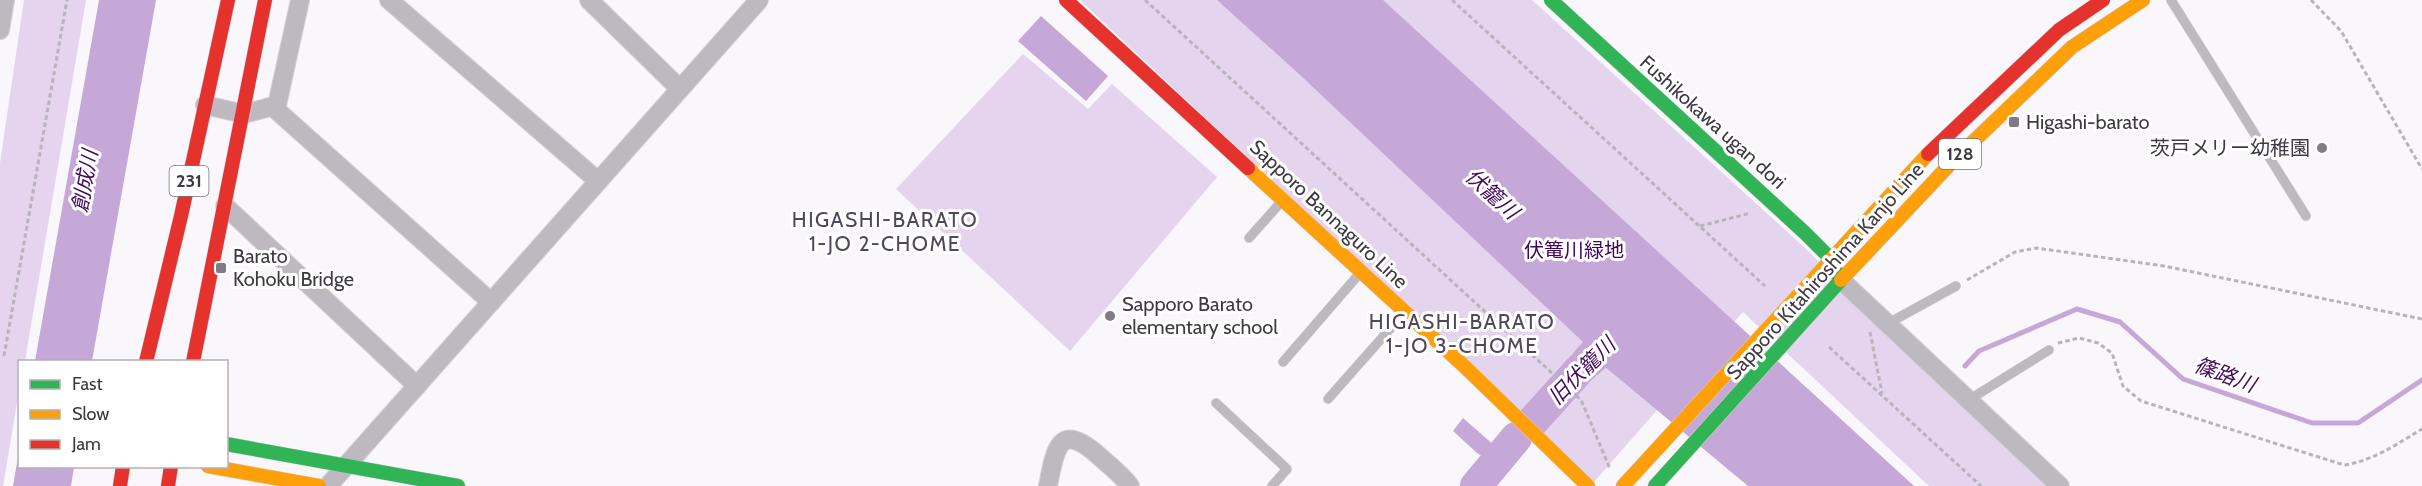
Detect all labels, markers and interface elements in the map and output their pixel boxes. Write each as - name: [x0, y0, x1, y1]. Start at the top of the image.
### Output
- street label: Fushikokawa ugan dori: [1635, 50, 1791, 194]
- place label: Higashi-barato: [2026, 110, 2150, 134]
- marker: Higashi-barato: [2007, 115, 2021, 129]
- street label: Sapporo Bannaguro Line: [1245, 135, 1413, 293]
- place label: 茨戸メリー幼稚園: [2150, 136, 2310, 160]
- road number: 128: [1939, 139, 1981, 169]
- marker: 茨戸メリー幼稚園: [2315, 141, 2329, 155]
- water label: 創成川: [67, 146, 103, 214]
- street label: Sapporo Kitahiroshima Kanjo Line: [1721, 158, 1929, 384]
- water label: 伏籠川: [1461, 163, 1526, 225]
- road number: 231: [170, 166, 208, 196]
- district label: HIGASHI-BARATO 1-JO 2-CHOME: [792, 207, 978, 256]
- park label: 伏篭川緑地: [1524, 238, 1624, 262]
- place label: Barato Kohoku Bridge: [233, 244, 354, 291]
- marker: Barato Kohoku Bridge: [214, 261, 228, 275]
- place label: Sapporo Barato elementary school: [1122, 292, 1278, 339]
- marker: Sapporo Barato elementary school: [1103, 309, 1117, 323]
- district label: HIGASHI-BARATO 1-JO 3-CHOME: [1369, 309, 1555, 358]
- water label: 旧伏籠川: [1543, 331, 1622, 409]
- water label: 篠路川: [2191, 352, 2261, 398]
- legend: [18, 360, 228, 468]
- text: Fast: [72, 373, 103, 395]
- text: Slow: [72, 403, 109, 425]
- text: Jam: [71, 433, 101, 455]

